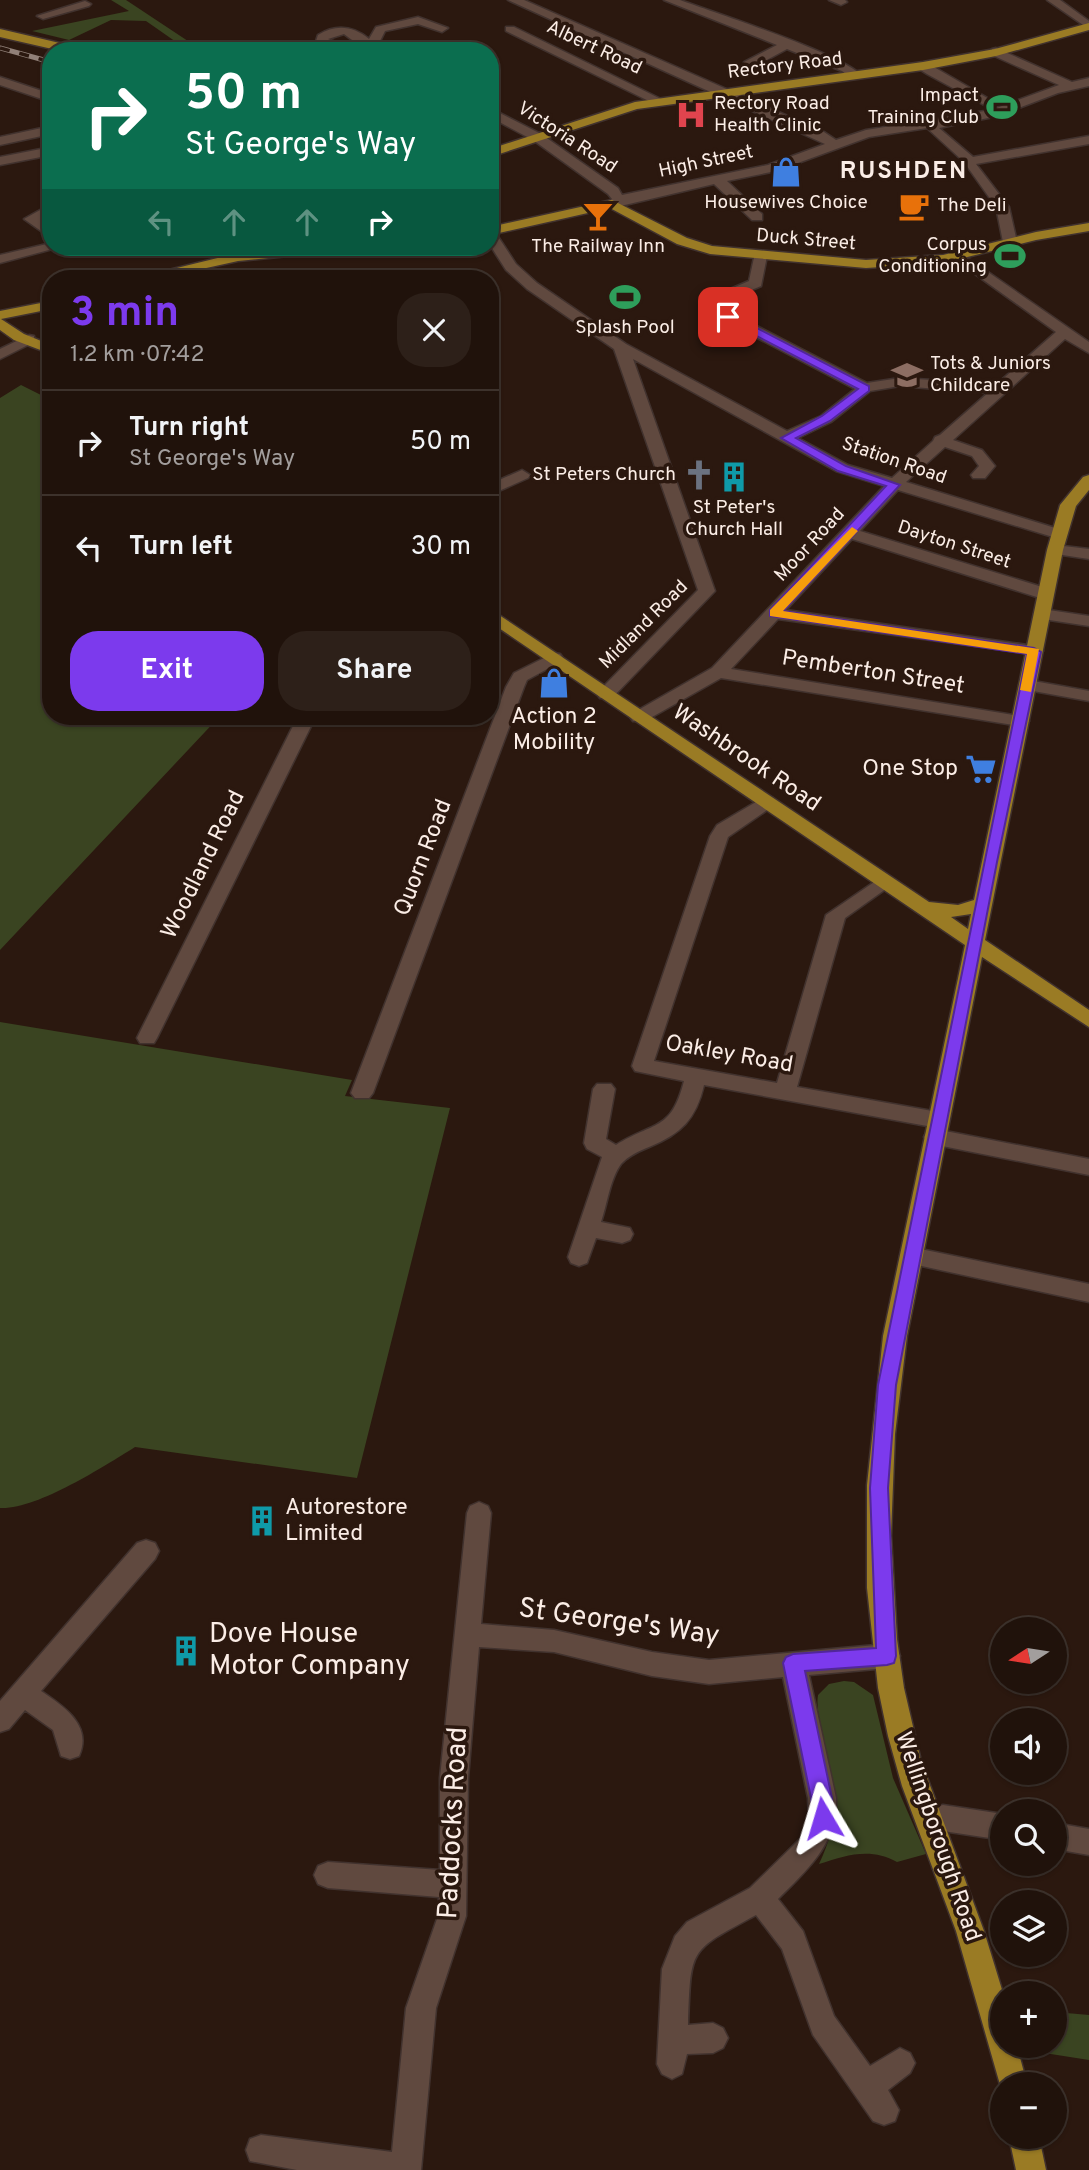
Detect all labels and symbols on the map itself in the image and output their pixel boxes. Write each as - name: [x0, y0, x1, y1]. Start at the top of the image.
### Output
- street label: Albert Road: [542, 15, 646, 81]
- street label: Rectory Road: [726, 47, 844, 85]
- place label: Impact Training Club: [867, 84, 979, 130]
- sports icon: Impact Training Club: [985, 90, 1019, 124]
- place label: Rectory Road Health Clinic: [714, 92, 830, 138]
- street label: Victoria Road: [512, 97, 622, 179]
- hospital icon: Rectory Road Health Clinic: [674, 98, 708, 132]
- street label: High Street: [656, 140, 756, 184]
- shop icon: Housewives Choice: [769, 155, 803, 189]
- district label: RUSHDEN: [840, 157, 968, 187]
- cafe icon: The Deli: [897, 189, 931, 223]
- place label: Housewives Choice: [704, 191, 868, 215]
- place label: The Deli: [937, 194, 1007, 218]
- bar icon: The Railway Inn: [581, 199, 615, 233]
- street label: Duck Street: [755, 224, 857, 256]
- place label: Corpus Conditioning: [878, 233, 987, 279]
- place label: The Railway Inn: [531, 235, 665, 259]
- sports icon: Corpus Conditioning: [993, 239, 1027, 273]
- sports icon: Splash Pool: [608, 280, 642, 314]
- pin: [698, 287, 758, 347]
- place label: Splash Pool: [575, 316, 675, 340]
- place label: Tots & Juniors Childcare: [930, 352, 1051, 398]
- school or university icon: Tots & Juniors Childcare: [890, 358, 924, 392]
- street label: Station Road: [838, 432, 950, 490]
- church icon: St Peters Church: [682, 458, 716, 492]
- building icon: St Peter's Church Hall: [717, 460, 751, 494]
- place label: St Peters Church: [532, 463, 676, 487]
- place label: St Peter's Church Hall: [685, 496, 783, 542]
- street label: Moor Road: [770, 503, 850, 587]
- street label: Dayton Street: [894, 515, 1014, 575]
- street label: Midland Road: [594, 575, 694, 675]
- street label: Pemberton Street: [780, 644, 966, 702]
- shop icon: Action 2 Mobility: [537, 666, 571, 700]
- street label: Washbrook Road: [666, 699, 826, 819]
- place label: Action 2 Mobility: [511, 703, 597, 758]
- supermarket icon: One Stop: [964, 752, 998, 786]
- place label: One Stop: [862, 755, 958, 784]
- street label: Woodland Road: [156, 786, 252, 944]
- street label: Quorn Road: [388, 795, 460, 921]
- street label: Oakley Road: [663, 1029, 795, 1081]
- place label: Autorestore Limited: [285, 1494, 408, 1549]
- building icon: Autorestore Limited: [245, 1504, 279, 1538]
- street label: St George's Way: [516, 1591, 722, 1655]
- place label: Dove House Motor Company: [209, 1617, 410, 1685]
- north arrow: [990, 1617, 1068, 1694]
- building icon: Dove House Motor Company: [169, 1634, 203, 1668]
- street label: Paddocks Road: [431, 1726, 477, 1920]
- street label: Wellingborough Road: [887, 1728, 987, 1946]
- position arrow: [786, 1781, 860, 1855]

